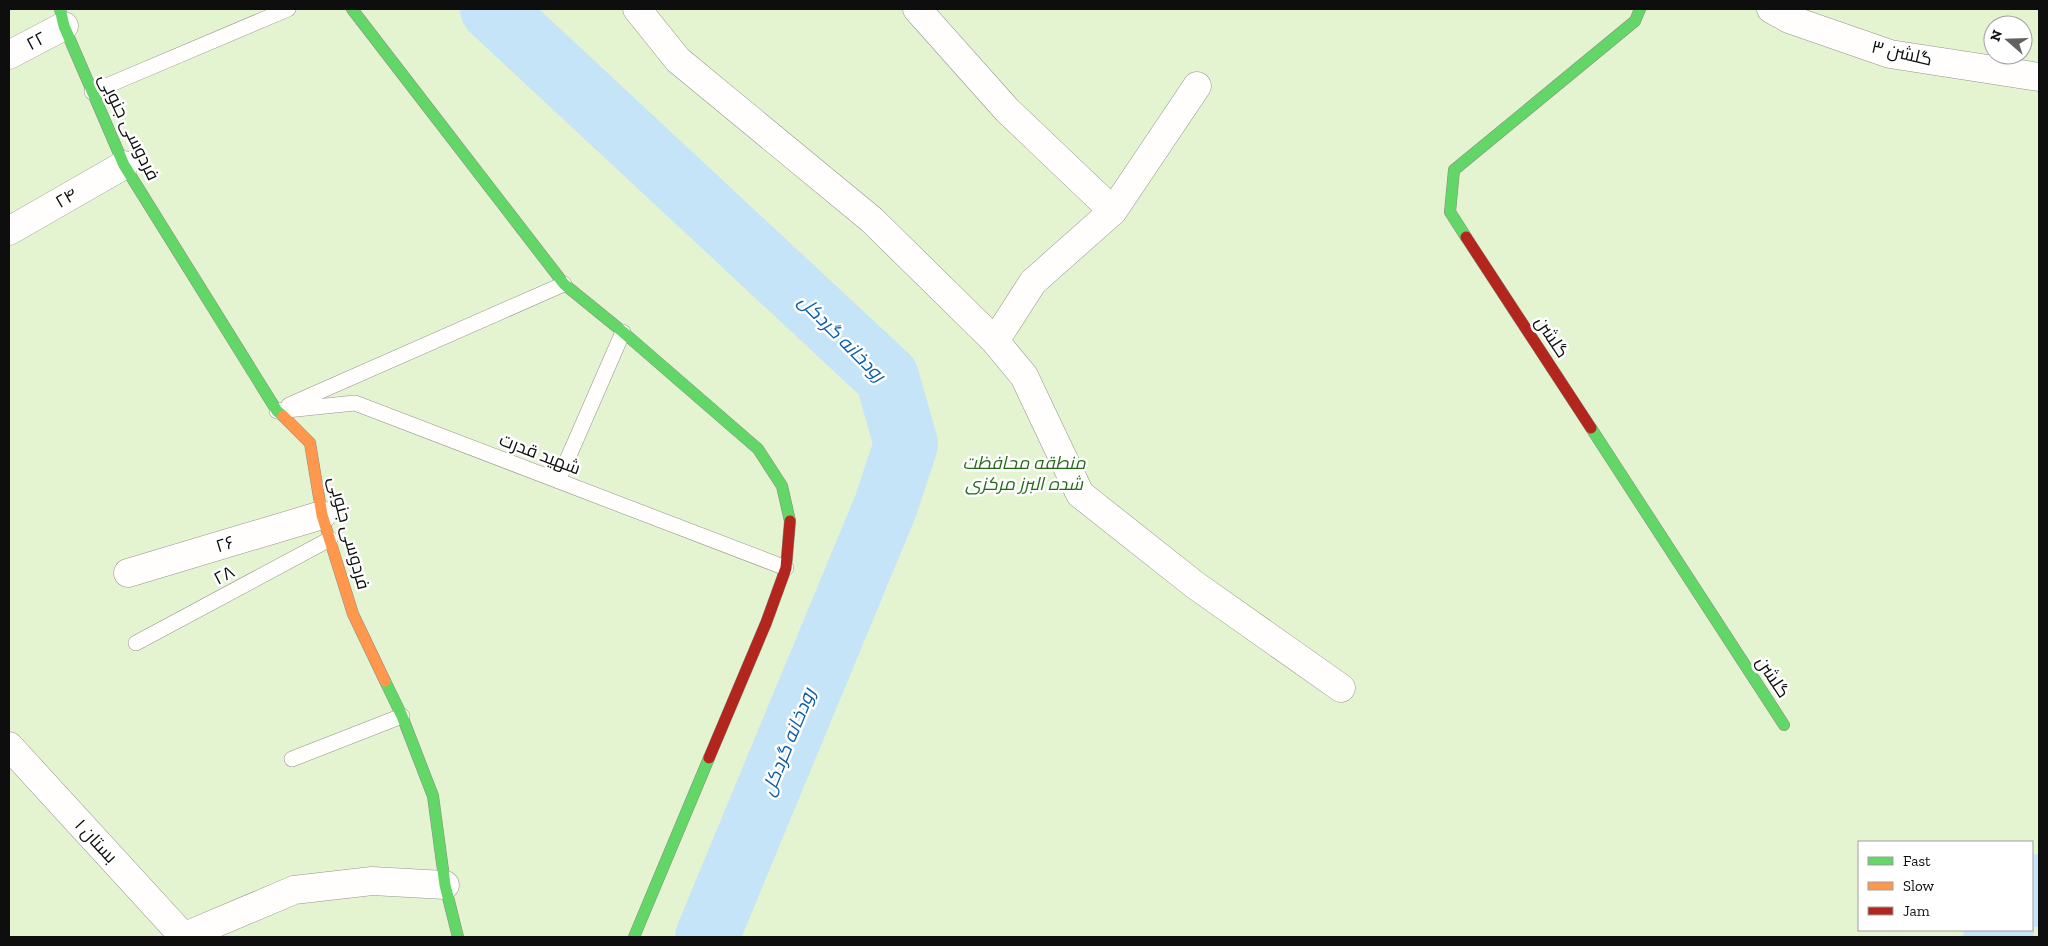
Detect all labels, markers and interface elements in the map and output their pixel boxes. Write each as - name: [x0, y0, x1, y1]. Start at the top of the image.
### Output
- north arrow: [1983, 15, 2033, 65]
- street label: ۲۲: [22, 27, 50, 55]
- text: N: [1986, 27, 2006, 44]
- street label: گلشن ۳: [1869, 35, 1935, 71]
- street label: فردوسی جنوبی: [94, 70, 164, 184]
- street label: ۲۴: [51, 183, 81, 213]
- water label: رودخانه گردکل: [794, 290, 892, 388]
- street label: گلشن: [1530, 312, 1574, 362]
- street label: شهید قدرت: [496, 428, 584, 480]
- park label: منطقه محافظت شده البرز مرکزی: [962, 452, 1086, 495]
- street label: فردوسی جنوبی: [323, 474, 375, 592]
- street label: ۲۶: [213, 531, 237, 557]
- street label: ۲۸: [210, 560, 238, 590]
- street label: گلشن: [1751, 652, 1795, 702]
- water label: رودخانه گردکل: [756, 683, 821, 799]
- street label: بستان ۱: [70, 814, 122, 868]
- legend: [1858, 841, 2033, 931]
- text: Fast: [1903, 852, 1931, 870]
- text: Slow: [1903, 877, 1935, 895]
- text: Jam: [1903, 902, 1930, 920]

